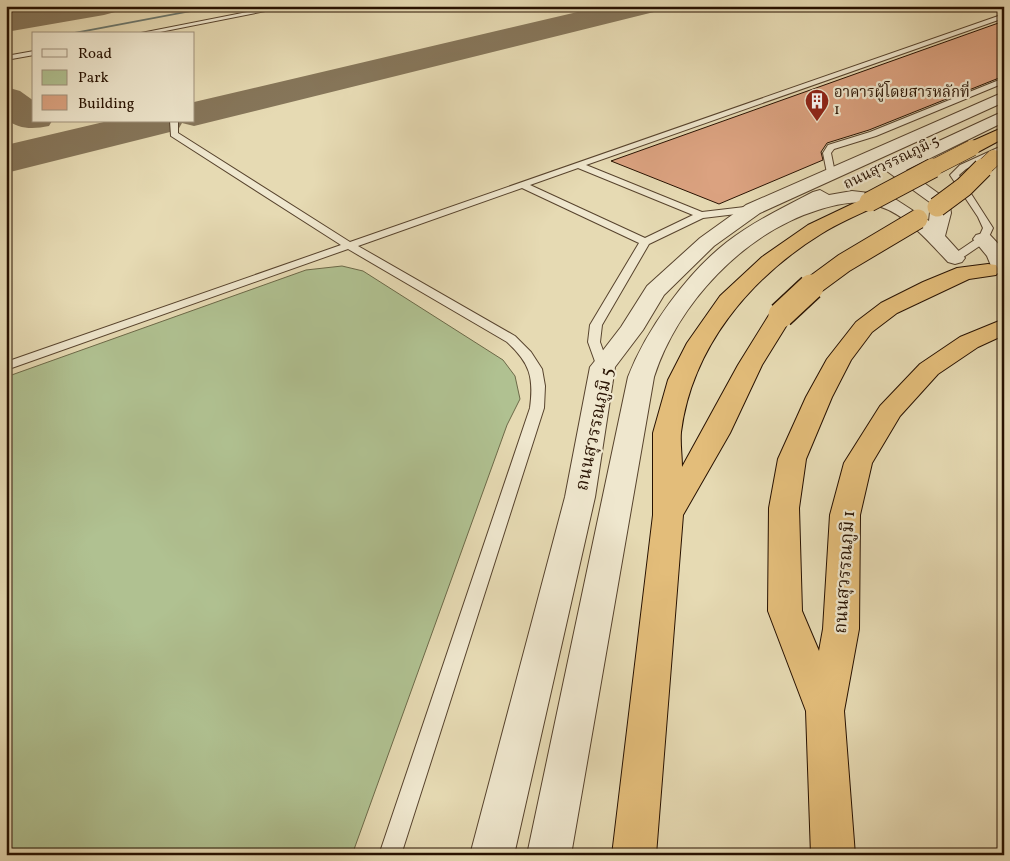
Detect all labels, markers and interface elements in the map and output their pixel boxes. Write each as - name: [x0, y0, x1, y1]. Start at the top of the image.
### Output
- legend: [32, 32, 195, 122]
- text: Road: [78, 44, 112, 65]
- text: Park: [78, 68, 109, 89]
- place label: อาคารผู้โดยสารหลักที่ 1: [834, 81, 970, 121]
- building icon: อาคารผู้โดยสารหลักที่ 1: [804, 88, 830, 122]
- text: Building: [78, 94, 135, 115]
- street label: ถนนสุวรรณภูมิ 5: [840, 131, 943, 196]
- street label: ถนนสุวรรณภูมิ 5: [570, 365, 621, 493]
- street label: ถนนสุวรรณภูมิ 1: [829, 510, 862, 635]

